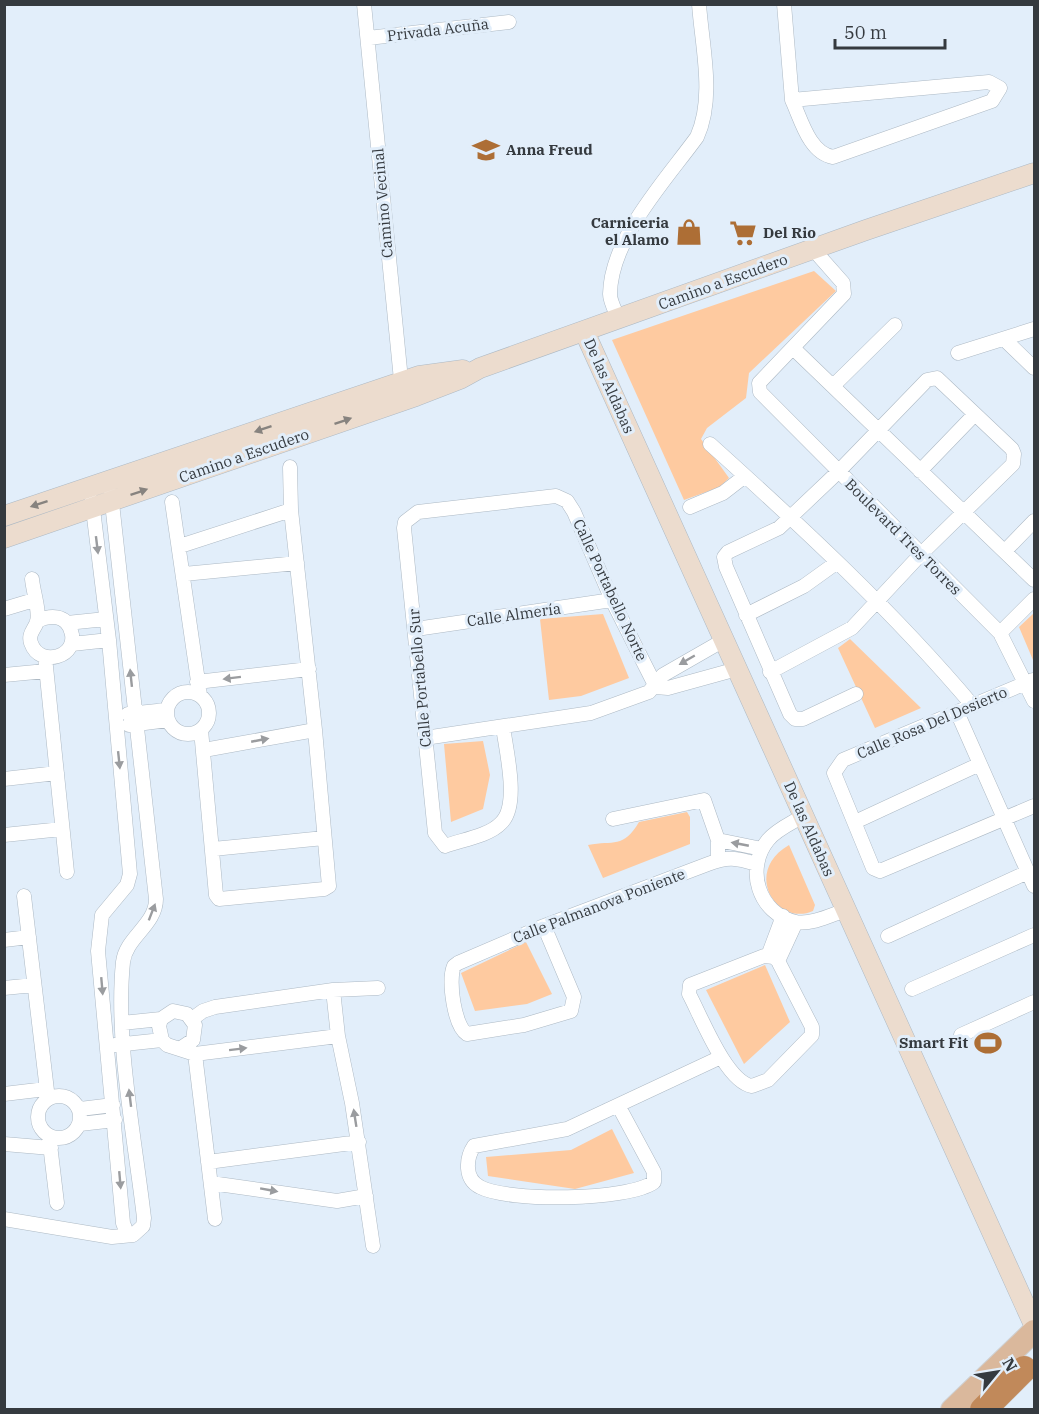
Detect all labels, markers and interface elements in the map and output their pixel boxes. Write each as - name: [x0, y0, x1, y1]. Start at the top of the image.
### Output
- scale bar: [835, 12, 944, 50]
- street label: Privada Acuña: [386, 14, 490, 45]
- text: 50 m: [844, 21, 887, 44]
- school or university icon: Anna Freud: [471, 135, 501, 165]
- place label: Anna Freud: [506, 140, 593, 159]
- street label: Camino Vecinal: [368, 147, 397, 259]
- place label: Carniceria el Alamo: [591, 213, 669, 249]
- shop icon: Carniceria el Alamo: [674, 217, 704, 247]
- supermarket icon: Del Rio: [728, 218, 758, 248]
- place label: Del Rio: [763, 223, 816, 242]
- street label: Camino a Escudero: [656, 249, 790, 314]
- street label: De las Aldabas: [580, 335, 639, 436]
- one-way arrow: [334, 416, 352, 426]
- street label: Camino a Escudero: [176, 424, 311, 487]
- one-way arrow: [254, 425, 272, 435]
- street label: Boulevard Tres Torres: [841, 474, 966, 599]
- one-way arrow: [130, 487, 148, 497]
- one-way arrow: [30, 500, 48, 510]
- street label: Calle Portabello Norte: [569, 516, 652, 664]
- one-way arrow: [93, 536, 102, 555]
- street label: Calle Almería: [466, 598, 562, 631]
- street label: Calle Portabello Sur: [404, 608, 435, 748]
- one-way arrow: [679, 655, 695, 666]
- one-way arrow: [126, 668, 136, 687]
- one-way arrow: [223, 673, 242, 683]
- street label: Calle Rosa Del Desierto: [854, 682, 1010, 763]
- one-way arrow: [250, 735, 269, 744]
- one-way arrow: [114, 751, 124, 770]
- street label: De las Aldabas: [780, 778, 839, 879]
- one-way arrow: [731, 839, 750, 848]
- street label: Calle Palmanova Poniente: [510, 864, 688, 947]
- one-way arrow: [148, 903, 158, 921]
- one-way arrow: [97, 977, 106, 996]
- sports icon: Smart Fit: [973, 1028, 1003, 1058]
- place label: Smart Fit: [899, 1033, 968, 1052]
- one-way arrow: [228, 1044, 247, 1054]
- one-way arrow: [125, 1088, 135, 1107]
- one-way arrow: [350, 1108, 359, 1127]
- one-way arrow: [115, 1171, 125, 1190]
- one-way arrow: [259, 1186, 278, 1195]
- north arrow: [967, 1342, 1027, 1402]
- text: N: [998, 1354, 1022, 1375]

